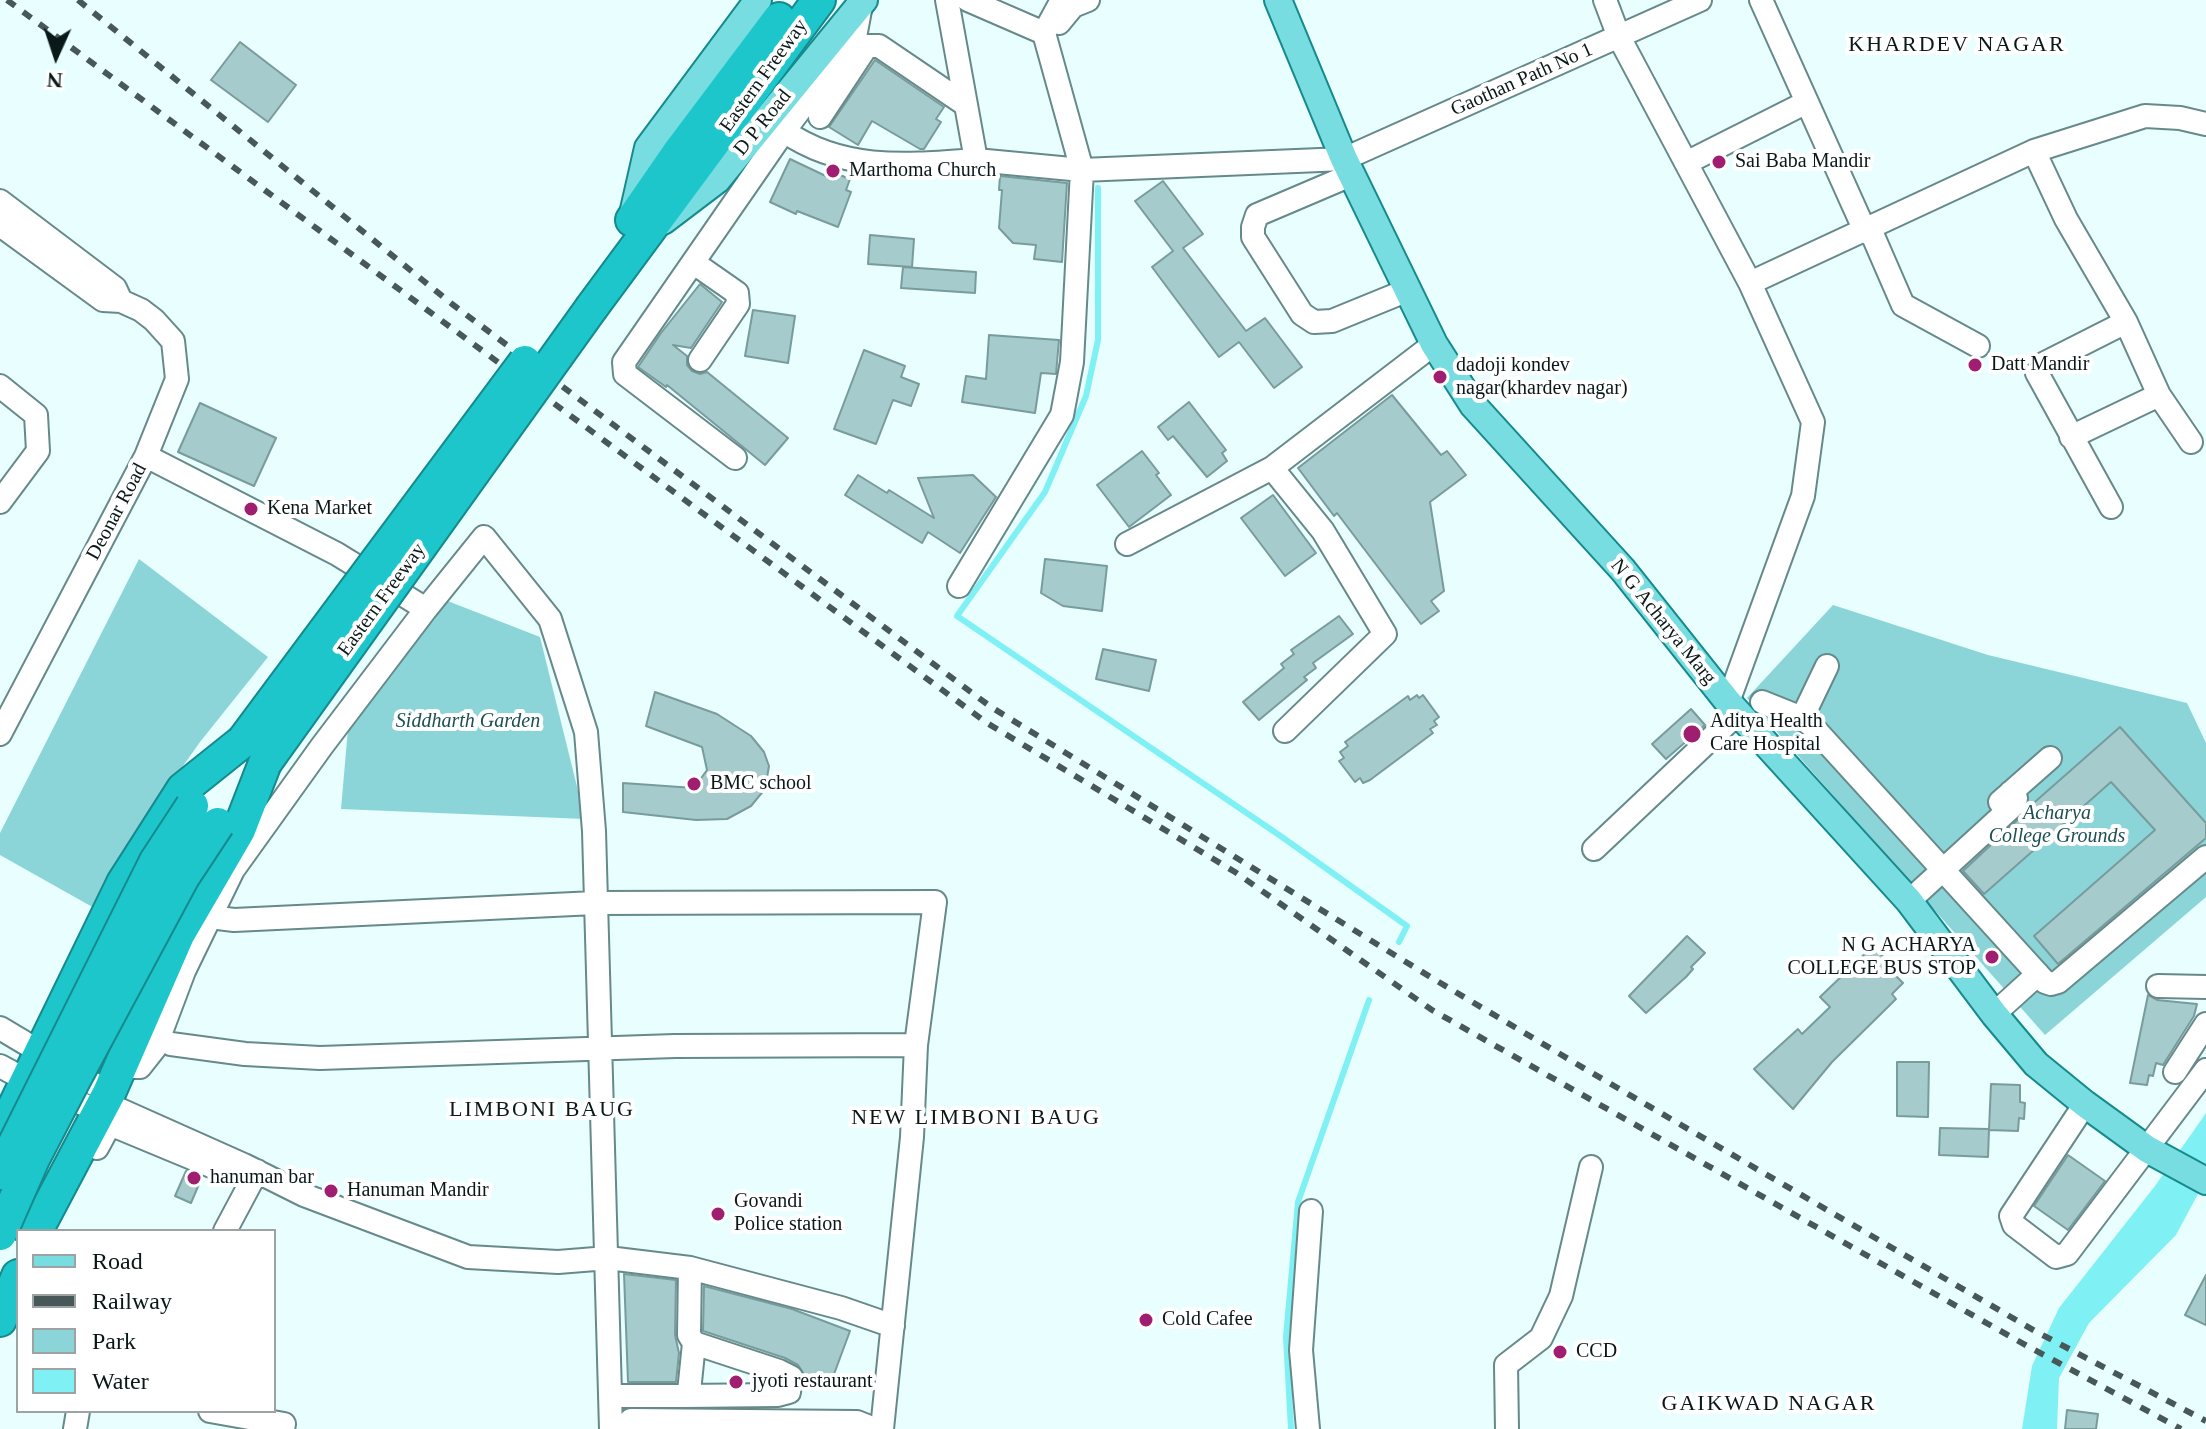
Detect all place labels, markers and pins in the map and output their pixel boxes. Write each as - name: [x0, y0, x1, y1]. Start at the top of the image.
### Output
- place label: Sai Baba Mandir: [1735, 150, 1871, 174]
- marker: Sai Baba Mandir: [1710, 153, 1728, 171]
- place label: Marthoma Church: [849, 159, 996, 183]
- marker: Marthoma Church: [824, 162, 842, 180]
- place label: Datt Mandir: [1991, 353, 2089, 377]
- place label: dadoji kondev nagar(khardev nagar): [1456, 354, 1628, 401]
- marker: Datt Mandir: [1966, 356, 1984, 374]
- marker: dadoji kondev nagar(khardev nagar): [1431, 368, 1449, 386]
- place label: Kena Market: [267, 497, 372, 521]
- marker: Kena Market: [242, 500, 260, 518]
- place label: Aditya Health Care Hospital: [1710, 710, 1823, 757]
- marker: Aditya Health Care Hospital: [1681, 723, 1703, 745]
- place label: BMC school: [710, 772, 812, 796]
- marker: BMC school: [685, 775, 703, 793]
- place label: N G ACHARYA COLLEGE BUS STOP: [1787, 934, 1976, 981]
- marker: N G ACHARYA COLLEGE BUS STOP: [1983, 948, 2001, 966]
- place label: hanuman bar: [210, 1166, 314, 1190]
- marker: hanuman bar: [185, 1169, 203, 1187]
- place label: Hanuman Mandir: [347, 1179, 489, 1203]
- marker: Hanuman Mandir: [322, 1182, 340, 1200]
- place label: Govandi Police station: [734, 1190, 842, 1237]
- marker: Govandi Police station: [709, 1205, 727, 1223]
- place label: Cold Cafee: [1162, 1308, 1253, 1332]
- marker: Cold Cafee: [1137, 1311, 1155, 1329]
- place label: CCD: [1576, 1340, 1617, 1364]
- marker: CCD: [1551, 1343, 1569, 1361]
- place label: jyoti restaurant: [752, 1370, 873, 1394]
- marker: jyoti restaurant: [727, 1373, 745, 1391]

